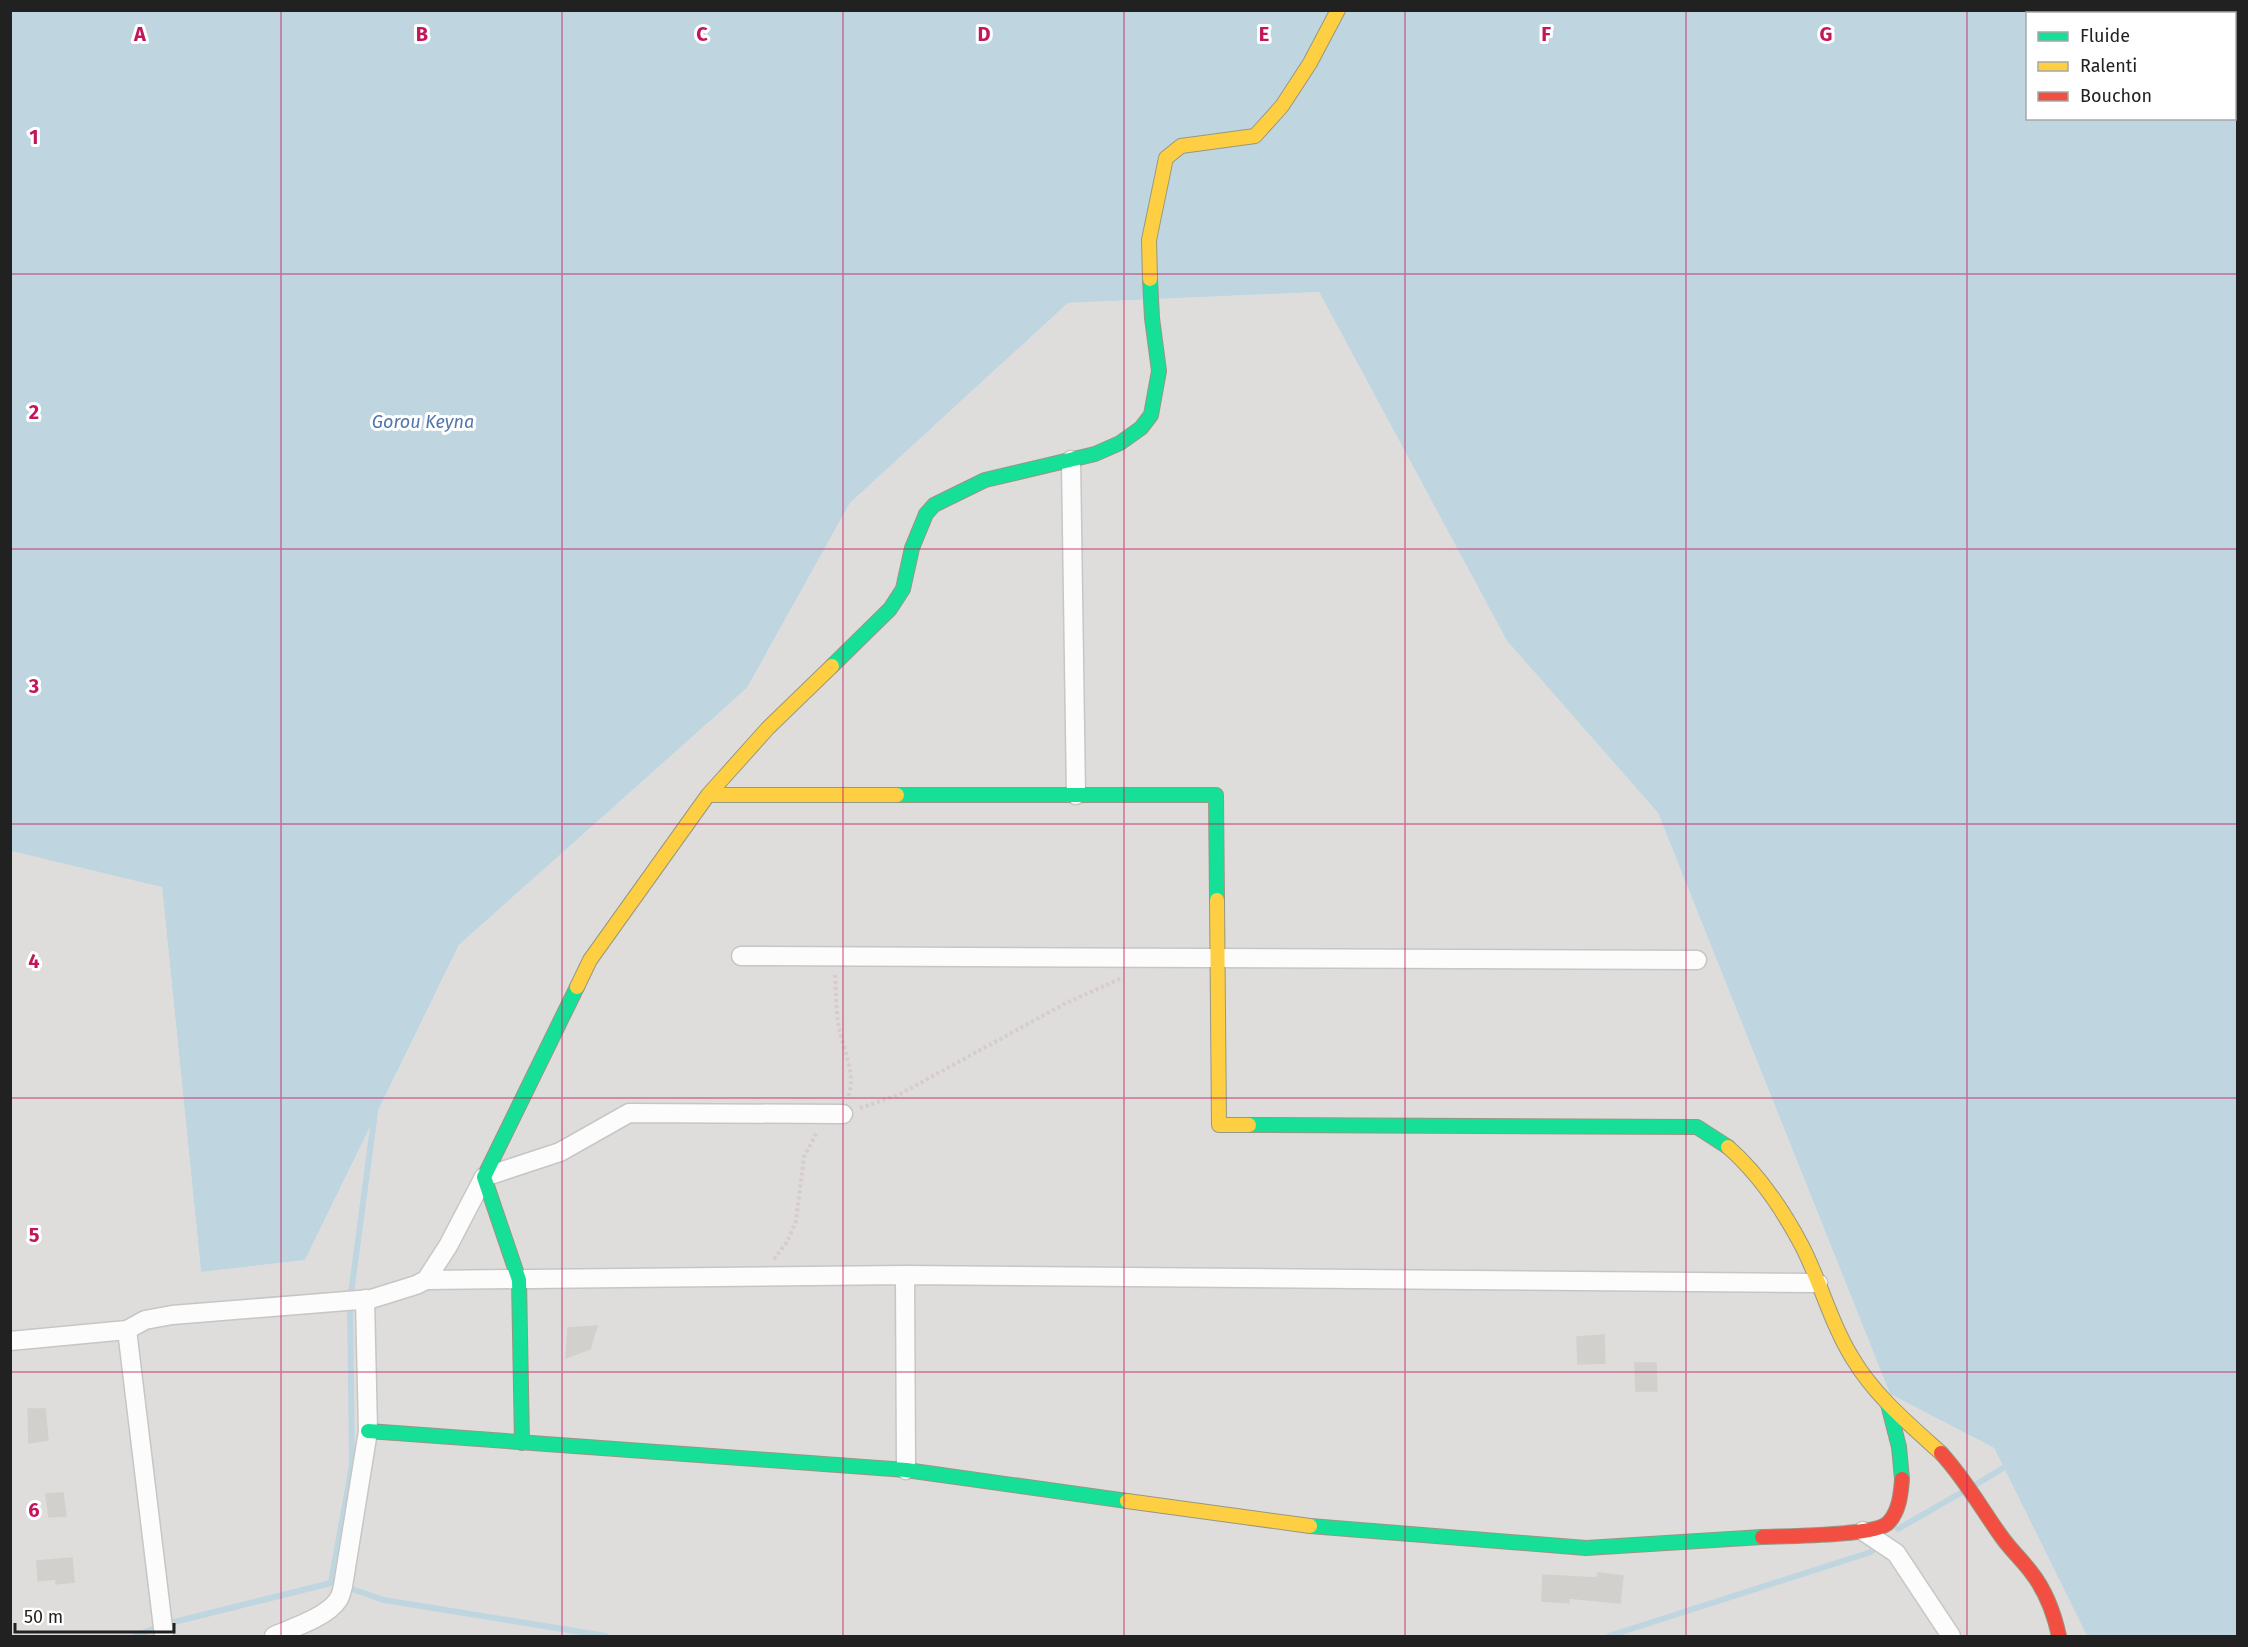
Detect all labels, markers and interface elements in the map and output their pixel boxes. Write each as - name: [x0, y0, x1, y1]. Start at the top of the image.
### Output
- legend: [2026, 12, 2236, 120]
- text: A: [133, 22, 147, 46]
- text: B: [416, 22, 428, 46]
- text: C: [696, 22, 708, 46]
- text: D: [977, 22, 991, 46]
- text: E: [1259, 22, 1269, 46]
- text: F: [1541, 22, 1551, 46]
- text: G: [1820, 22, 1832, 46]
- text: Fluide: [2080, 25, 2130, 47]
- text: Ralenti: [2080, 55, 2137, 77]
- text: Bouchon: [2080, 85, 2152, 107]
- text: 1: [29, 125, 39, 149]
- text: 2: [29, 400, 39, 424]
- water label: Gorou Keyna: [372, 411, 474, 433]
- text: 3: [28, 674, 39, 698]
- text: 4: [28, 949, 40, 973]
- text: 5: [29, 1223, 40, 1247]
- text: 6: [28, 1498, 40, 1522]
- scale bar: [15, 1596, 174, 1634]
- text: 50 m: [24, 1606, 63, 1628]

